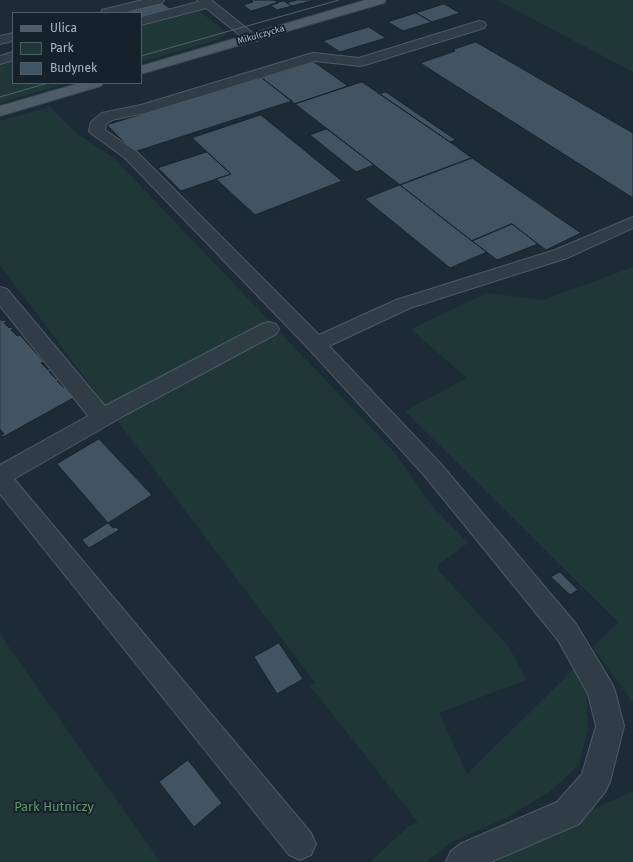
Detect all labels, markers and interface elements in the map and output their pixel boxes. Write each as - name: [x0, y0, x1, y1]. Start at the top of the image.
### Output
- legend: [12, 12, 142, 84]
- text: Ulica: [50, 21, 77, 35]
- street label: Mikulczycka: [236, 23, 286, 47]
- text: Park: [50, 41, 74, 55]
- text: Budynek: [50, 61, 97, 75]
- park label: Park Hutniczy: [14, 799, 94, 815]

